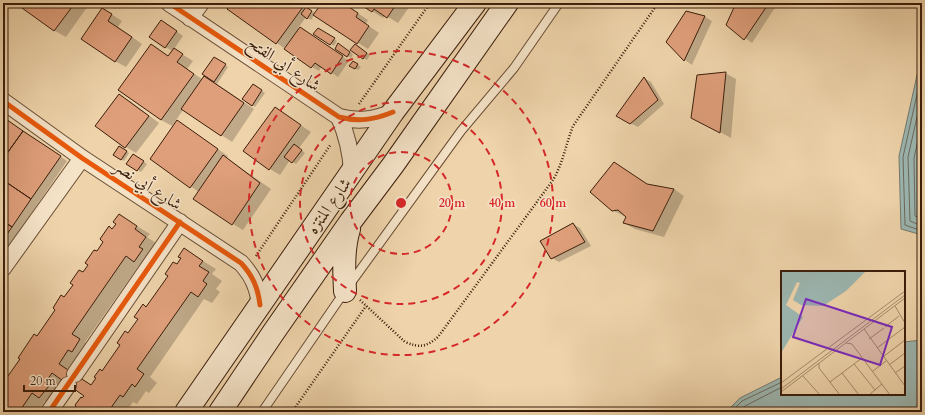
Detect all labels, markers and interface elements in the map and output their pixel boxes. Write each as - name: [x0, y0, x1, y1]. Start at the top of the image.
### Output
- street label: شارع أبي الفتح: [241, 30, 325, 100]
- street label: شارع أبي نصر: [106, 153, 187, 218]
- street label: شارع المنتزه: [301, 173, 358, 240]
- text: 20 m: [439, 195, 466, 211]
- text: 40 m: [489, 195, 516, 211]
- text: 60 m: [540, 195, 567, 211]
- centre of rings: [394, 196, 408, 210]
- inset map: [781, 271, 905, 395]
- scale bar: [24, 367, 75, 393]
- text: 20 m: [30, 373, 57, 389]

